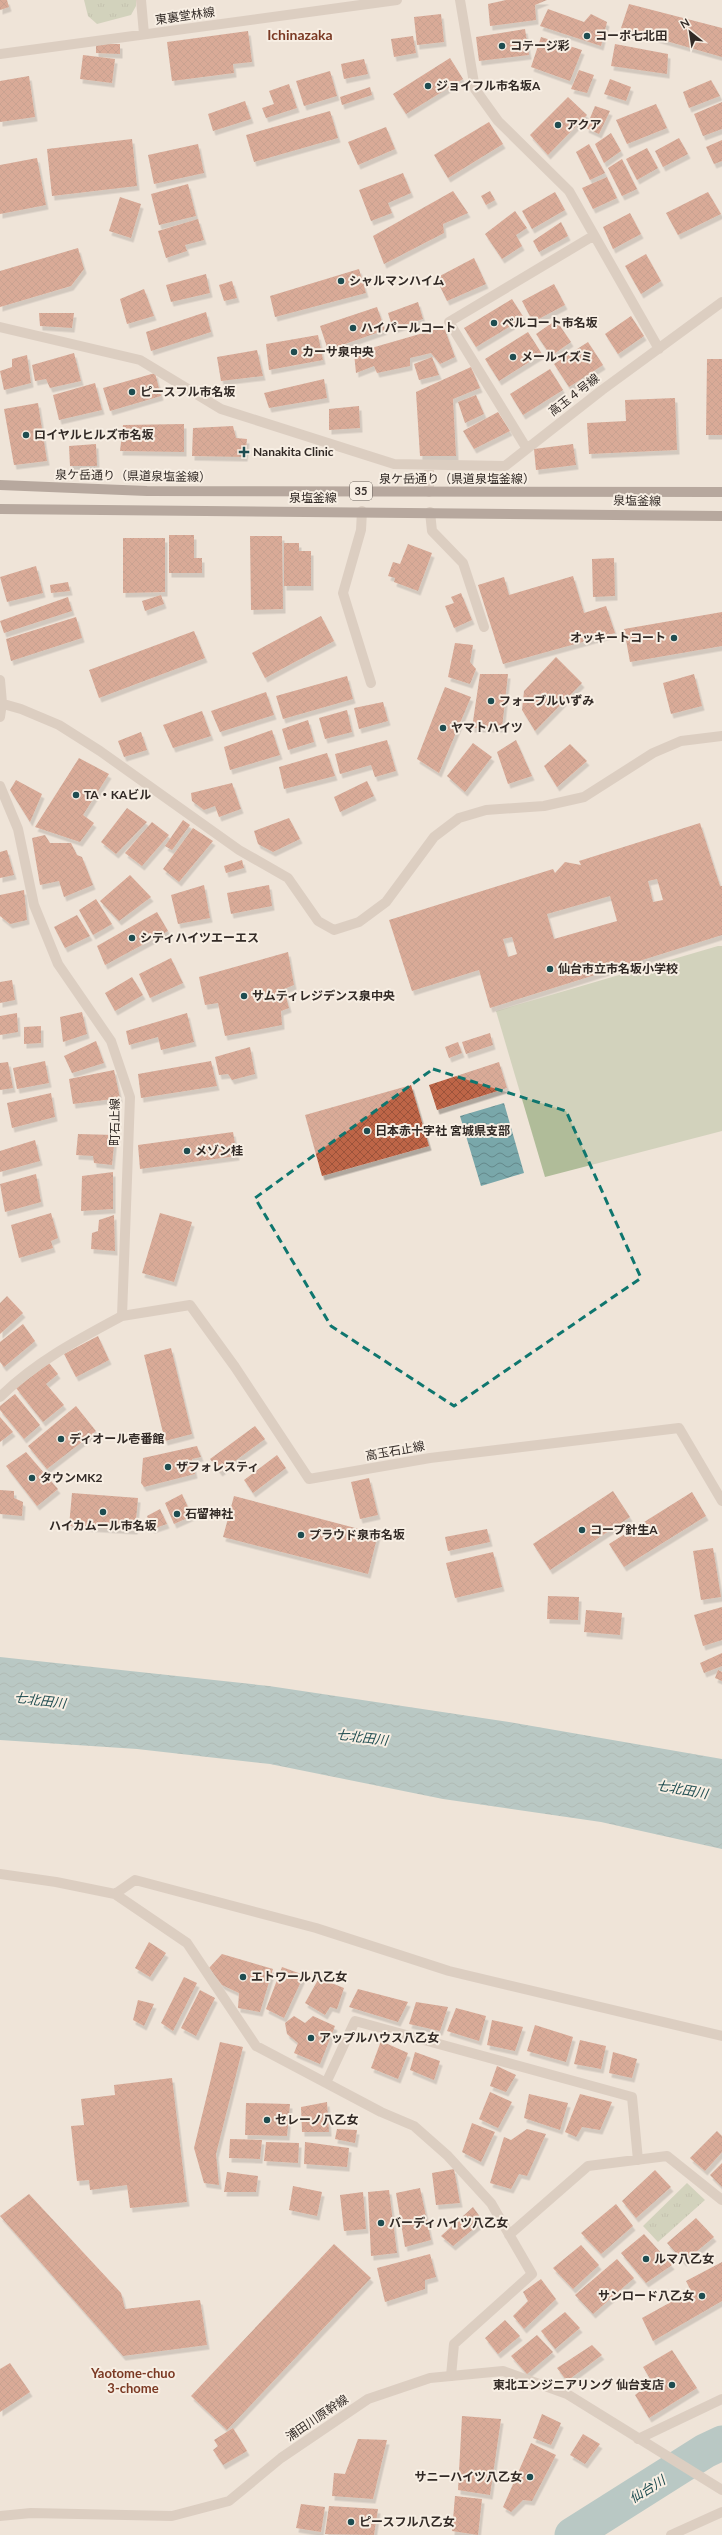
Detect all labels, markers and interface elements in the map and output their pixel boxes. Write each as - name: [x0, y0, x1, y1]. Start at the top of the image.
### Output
- street label: 東裏堂林線: [154, 4, 216, 27]
- north arrow: [670, 12, 710, 52]
- text: N: [678, 15, 692, 31]
- district label: Ichinazaka: [267, 26, 333, 43]
- place label: コーポ七北田: [595, 28, 667, 43]
- marker: コーポ七北田: [582, 31, 592, 41]
- place label: コテージ彩: [510, 38, 570, 53]
- marker: コテージ彩: [497, 41, 507, 51]
- place label: ジョイフル市名坂A: [436, 78, 541, 93]
- marker: ジョイフル市名坂A: [423, 81, 433, 91]
- place label: アクア: [566, 117, 601, 132]
- marker: アクア: [553, 120, 563, 130]
- place label: シャルマンハイム: [349, 273, 445, 288]
- marker: シャルマンハイム: [336, 276, 346, 286]
- place label: ベルコート市名坂: [502, 315, 598, 330]
- marker: ベルコート市名坂: [489, 318, 499, 328]
- place label: ハイパールコート: [361, 320, 456, 335]
- marker: ハイパールコート: [348, 323, 358, 333]
- place label: カーサ泉中央: [302, 344, 374, 359]
- marker: カーサ泉中央: [289, 347, 299, 357]
- place label: メールイズミ: [521, 349, 593, 364]
- marker: メールイズミ: [508, 352, 518, 362]
- street label: 高玉４号線: [545, 370, 602, 419]
- place label: ピースフル市名坂: [140, 384, 235, 399]
- marker: ピースフル市名坂: [127, 387, 137, 397]
- place label: ロイヤルヒルズ市名坂: [34, 427, 154, 442]
- marker: ロイヤルヒルズ市名坂: [21, 430, 31, 440]
- place label: Nanakita Clinic: [253, 444, 334, 459]
- marker: Nanakita Clinic: [238, 446, 250, 458]
- street label: 泉ケ岳通り（県道泉塩釜線）: [55, 467, 211, 484]
- street label: 泉ケ岳通り（県道泉塩釜線）: [379, 471, 535, 486]
- road number: 35: [350, 482, 372, 500]
- street label: 泉塩釜線: [289, 490, 337, 505]
- street label: 泉塩釜線: [613, 493, 661, 508]
- place label: オッキートコート: [570, 630, 666, 645]
- marker: オッキートコート: [669, 633, 679, 643]
- place label: フォーブルいずみ: [499, 693, 594, 708]
- marker: フォーブルいずみ: [486, 696, 496, 706]
- place label: ヤマトハイツ: [451, 720, 523, 735]
- marker: ヤマトハイツ: [438, 723, 448, 733]
- place label: TA・KAビル: [84, 787, 151, 802]
- marker: TA・KAビル: [71, 790, 81, 800]
- place label: シティハイツエーエス: [140, 930, 259, 945]
- marker: シティハイツエーエス: [127, 933, 137, 943]
- place label: 仙台市立市名坂小学校: [558, 961, 678, 976]
- marker: 仙台市立市名坂小学校: [545, 964, 555, 974]
- place label: サムティレジデンス泉中央: [252, 988, 395, 1003]
- marker: サムティレジデンス泉中央: [239, 991, 249, 1001]
- street label: 町石止線: [107, 1098, 122, 1146]
- place label: 日本赤十字社 宮城県支部: [375, 1123, 510, 1138]
- marker: 日本赤十字社 宮城県支部: [362, 1126, 372, 1136]
- place label: メゾン桂: [195, 1143, 243, 1158]
- marker: メゾン桂: [182, 1146, 192, 1156]
- place label: ディオール壱番館: [69, 1431, 164, 1446]
- marker: ディオール壱番館: [56, 1434, 66, 1444]
- street label: 高玉石止線: [364, 1438, 426, 1463]
- place label: ザフォレスティ: [176, 1459, 259, 1474]
- marker: ザフォレスティ: [163, 1462, 173, 1472]
- place label: タウンMK2: [40, 1470, 103, 1485]
- marker: タウンMK2: [27, 1473, 37, 1483]
- place label: 石留神社: [185, 1506, 233, 1521]
- marker: ハイカムール市名坂: [98, 1507, 108, 1517]
- marker: 石留神社: [172, 1509, 182, 1519]
- place label: ハイカムール市名坂: [49, 1518, 157, 1533]
- place label: コープ針生A: [590, 1522, 658, 1537]
- marker: コープ針生A: [577, 1525, 587, 1535]
- place label: プラウド泉市名坂: [309, 1527, 405, 1542]
- marker: プラウド泉市名坂: [296, 1530, 306, 1540]
- water label: 七北田川: [13, 1689, 69, 1711]
- water label: 七北田川: [335, 1726, 391, 1748]
- water label: 七北田川: [655, 1777, 711, 1802]
- place label: エトワール八乙女: [251, 1969, 347, 1984]
- marker: エトワール八乙女: [238, 1972, 248, 1982]
- place label: アップルハウス八乙女: [319, 2030, 439, 2045]
- marker: アップルハウス八乙女: [306, 2033, 316, 2043]
- place label: セレーノ八乙女: [275, 2112, 358, 2127]
- marker: セレーノ八乙女: [262, 2115, 272, 2125]
- place label: バーディハイツ八乙女: [389, 2215, 508, 2230]
- marker: バーディハイツ八乙女: [376, 2218, 386, 2228]
- place label: ルマ八乙女: [654, 2251, 714, 2266]
- marker: ルマ八乙女: [641, 2254, 651, 2264]
- place label: サンロード八乙女: [598, 2288, 694, 2303]
- marker: サンロード八乙女: [697, 2291, 707, 2301]
- district label: Yaotome-chuo 3-chome: [90, 2365, 176, 2396]
- place label: 東北エンジニアリング 仙台支店: [493, 2377, 664, 2392]
- marker: 東北エンジニアリング 仙台支店: [667, 2380, 677, 2390]
- street label: 浦田川原幹線: [283, 2391, 351, 2444]
- place label: サニーハイツ八乙女: [414, 2469, 522, 2484]
- water label: 仙台川: [626, 2471, 669, 2506]
- marker: サニーハイツ八乙女: [525, 2472, 535, 2482]
- place label: ピースフル八乙女: [359, 2514, 454, 2529]
- marker: ピースフル八乙女: [346, 2517, 356, 2527]

